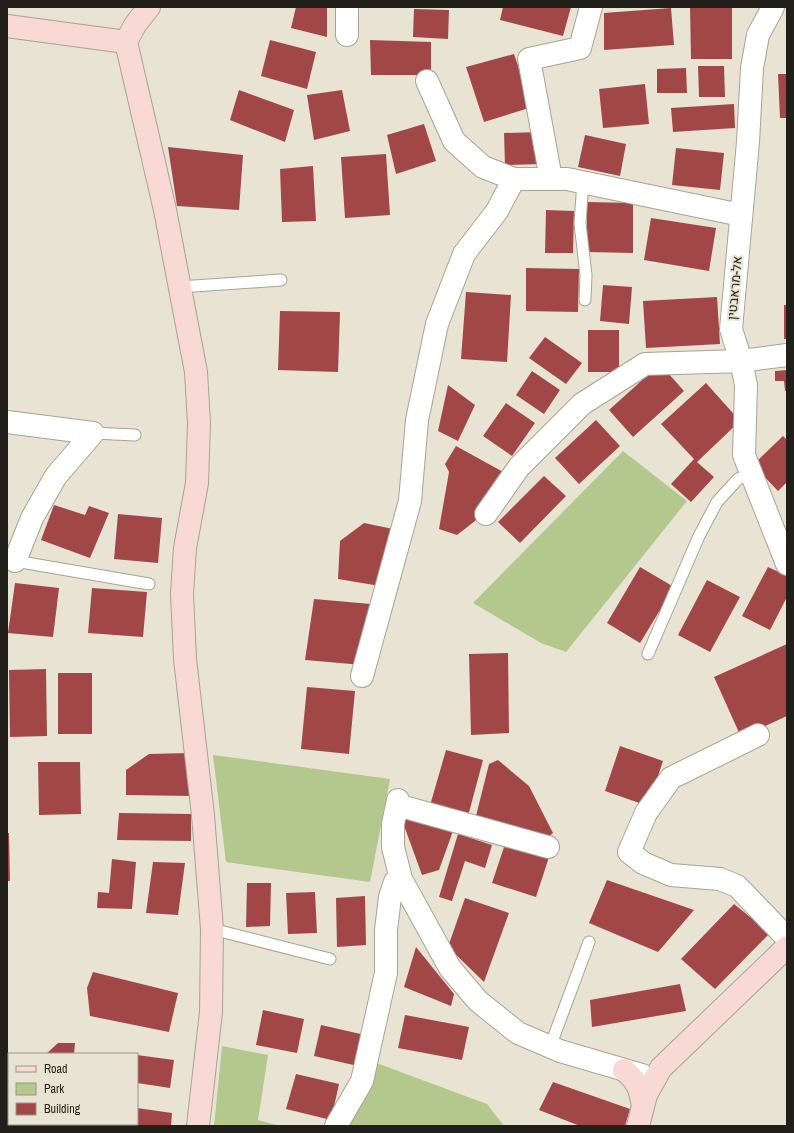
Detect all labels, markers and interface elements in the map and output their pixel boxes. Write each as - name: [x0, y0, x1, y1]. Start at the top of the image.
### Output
- street label: אל-מראבטין: [723, 255, 746, 321]
- legend: [8, 1053, 138, 1125]
- text: Road: [44, 1061, 68, 1077]
- text: Park: [44, 1081, 64, 1097]
- text: Building: [44, 1101, 81, 1117]

